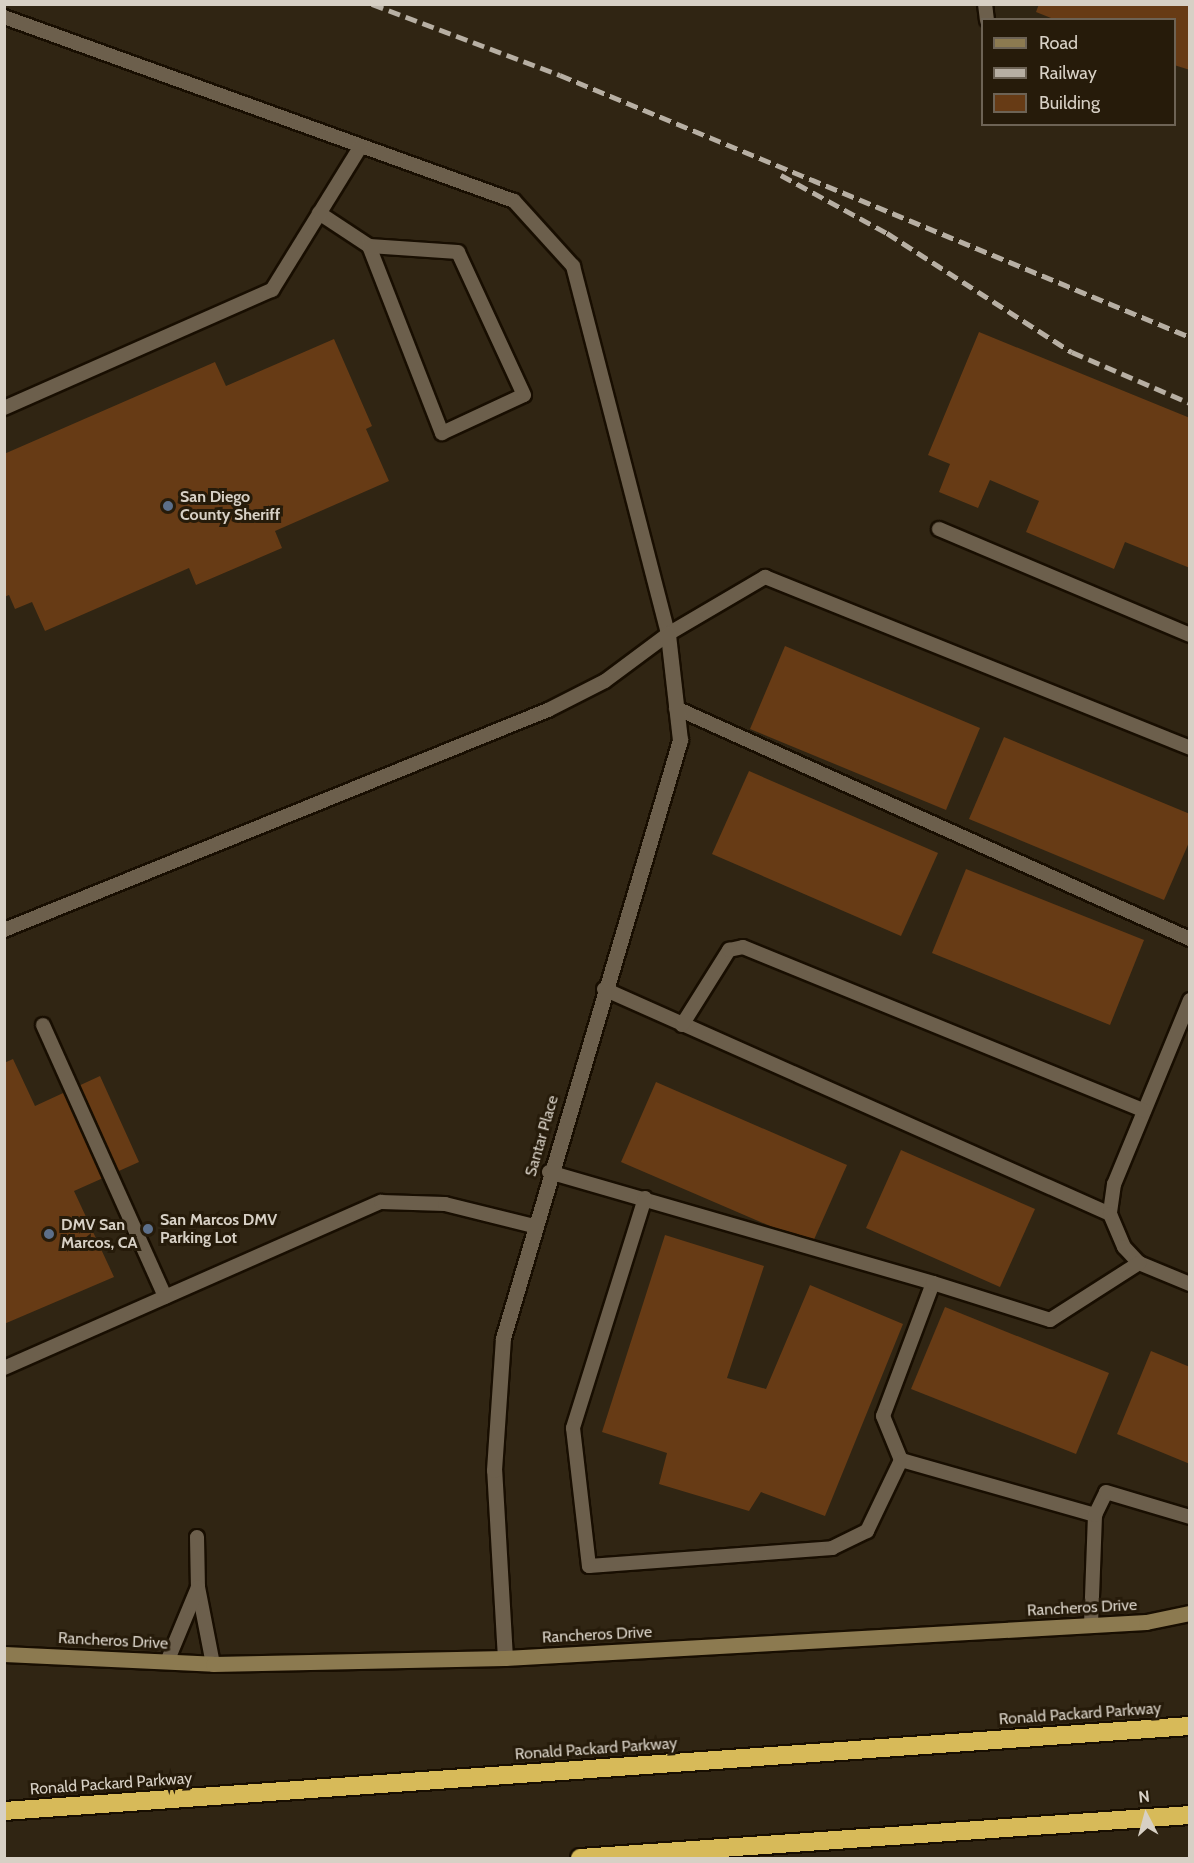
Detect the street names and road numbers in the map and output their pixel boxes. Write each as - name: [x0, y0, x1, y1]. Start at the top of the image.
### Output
- street label: Santar Place: [521, 1093, 563, 1179]
- street label: Rancheros Drive: [1027, 1596, 1137, 1620]
- street label: Rancheros Drive: [542, 1623, 652, 1647]
- street label: Rancheros Drive: [58, 1629, 168, 1653]
- street label: Ronald Packard Parkway: [998, 1699, 1162, 1729]
- street label: Ronald Packard Parkway: [514, 1734, 678, 1764]
- street label: Ronald Packard Parkway: [29, 1769, 193, 1799]

